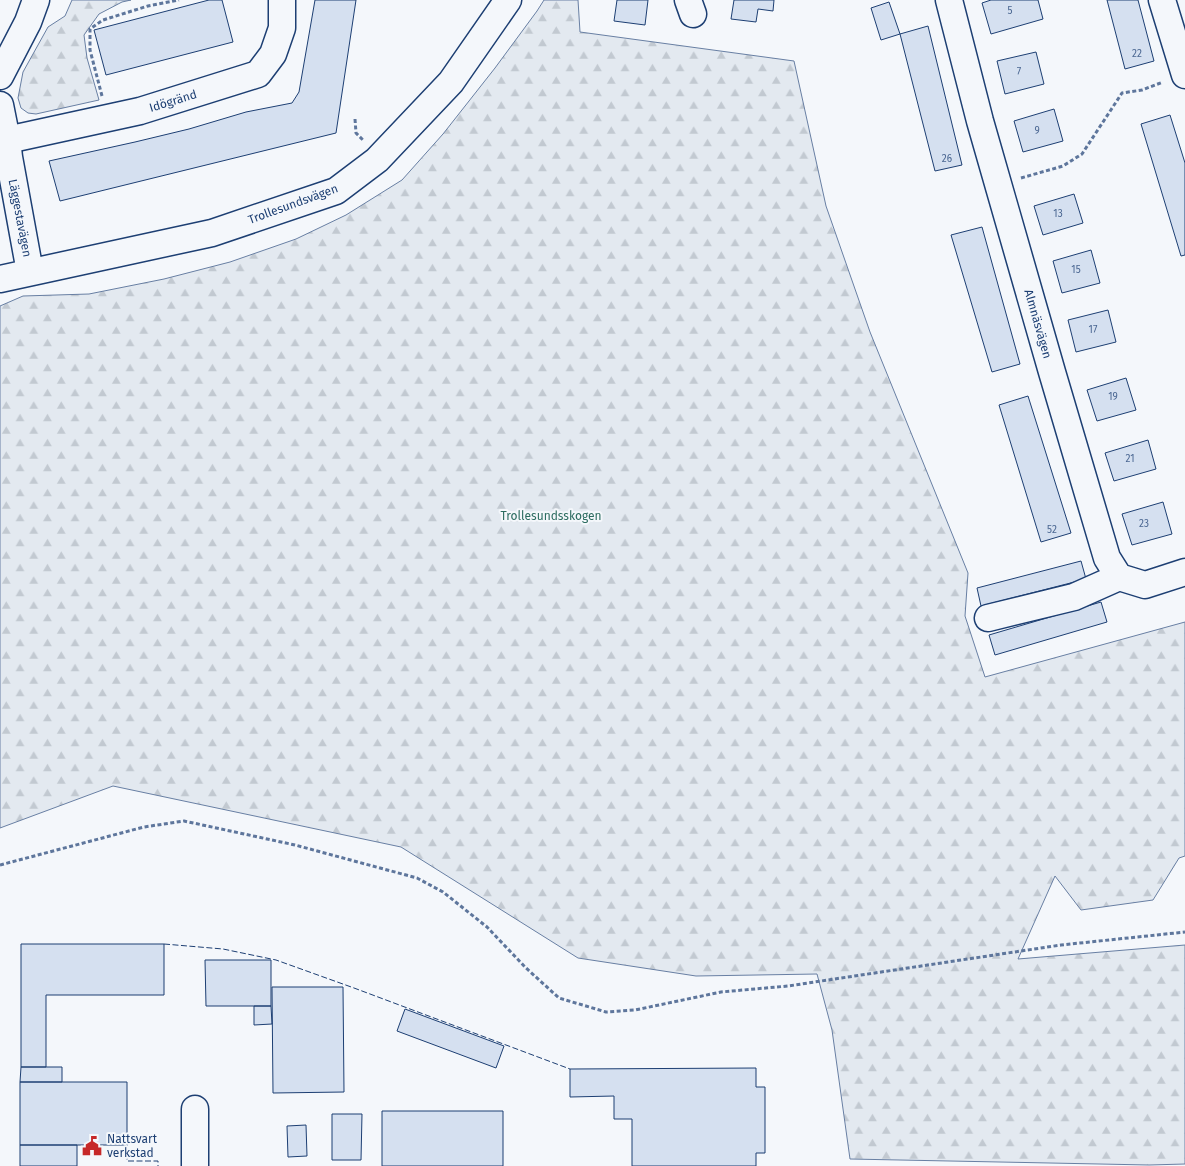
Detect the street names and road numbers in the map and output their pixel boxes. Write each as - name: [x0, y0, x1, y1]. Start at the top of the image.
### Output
- street label: Idögränd: [148, 87, 198, 115]
- street label: Läggestavägen: [6, 178, 34, 258]
- street label: Trollesundsvägen: [246, 181, 340, 227]
- street label: Almnäsvägen: [1021, 288, 1055, 360]

